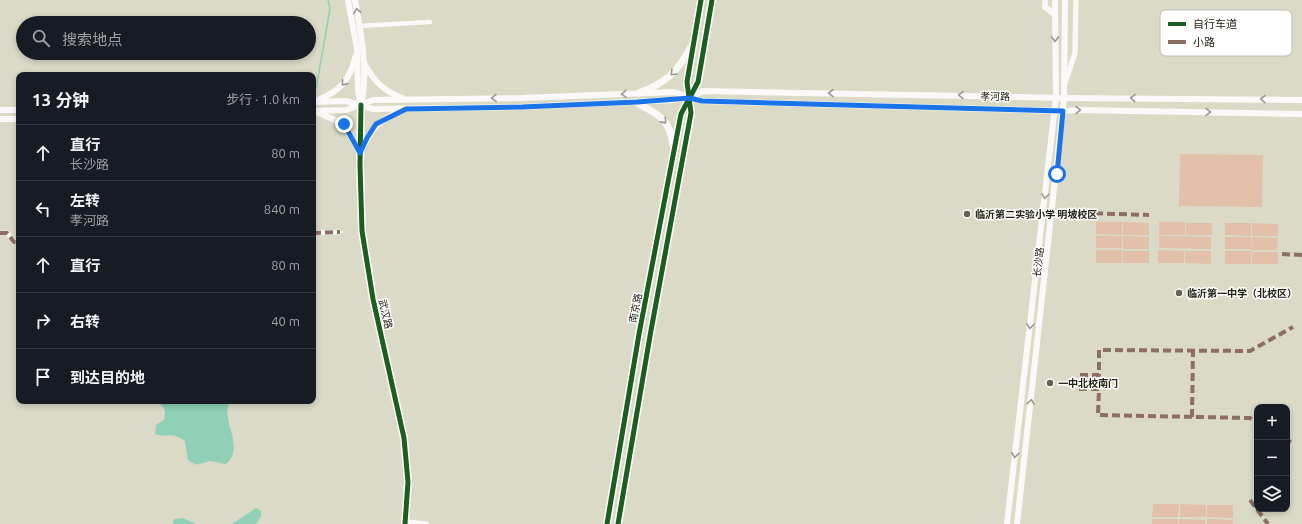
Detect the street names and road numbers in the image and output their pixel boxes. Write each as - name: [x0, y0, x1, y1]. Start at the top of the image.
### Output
- street label: 孝河路: [980, 91, 1010, 102]
- street label: 长沙路: [1031, 247, 1046, 278]
- street label: 南京路: [627, 292, 644, 324]
- street label: 武汉路: [377, 298, 394, 330]

